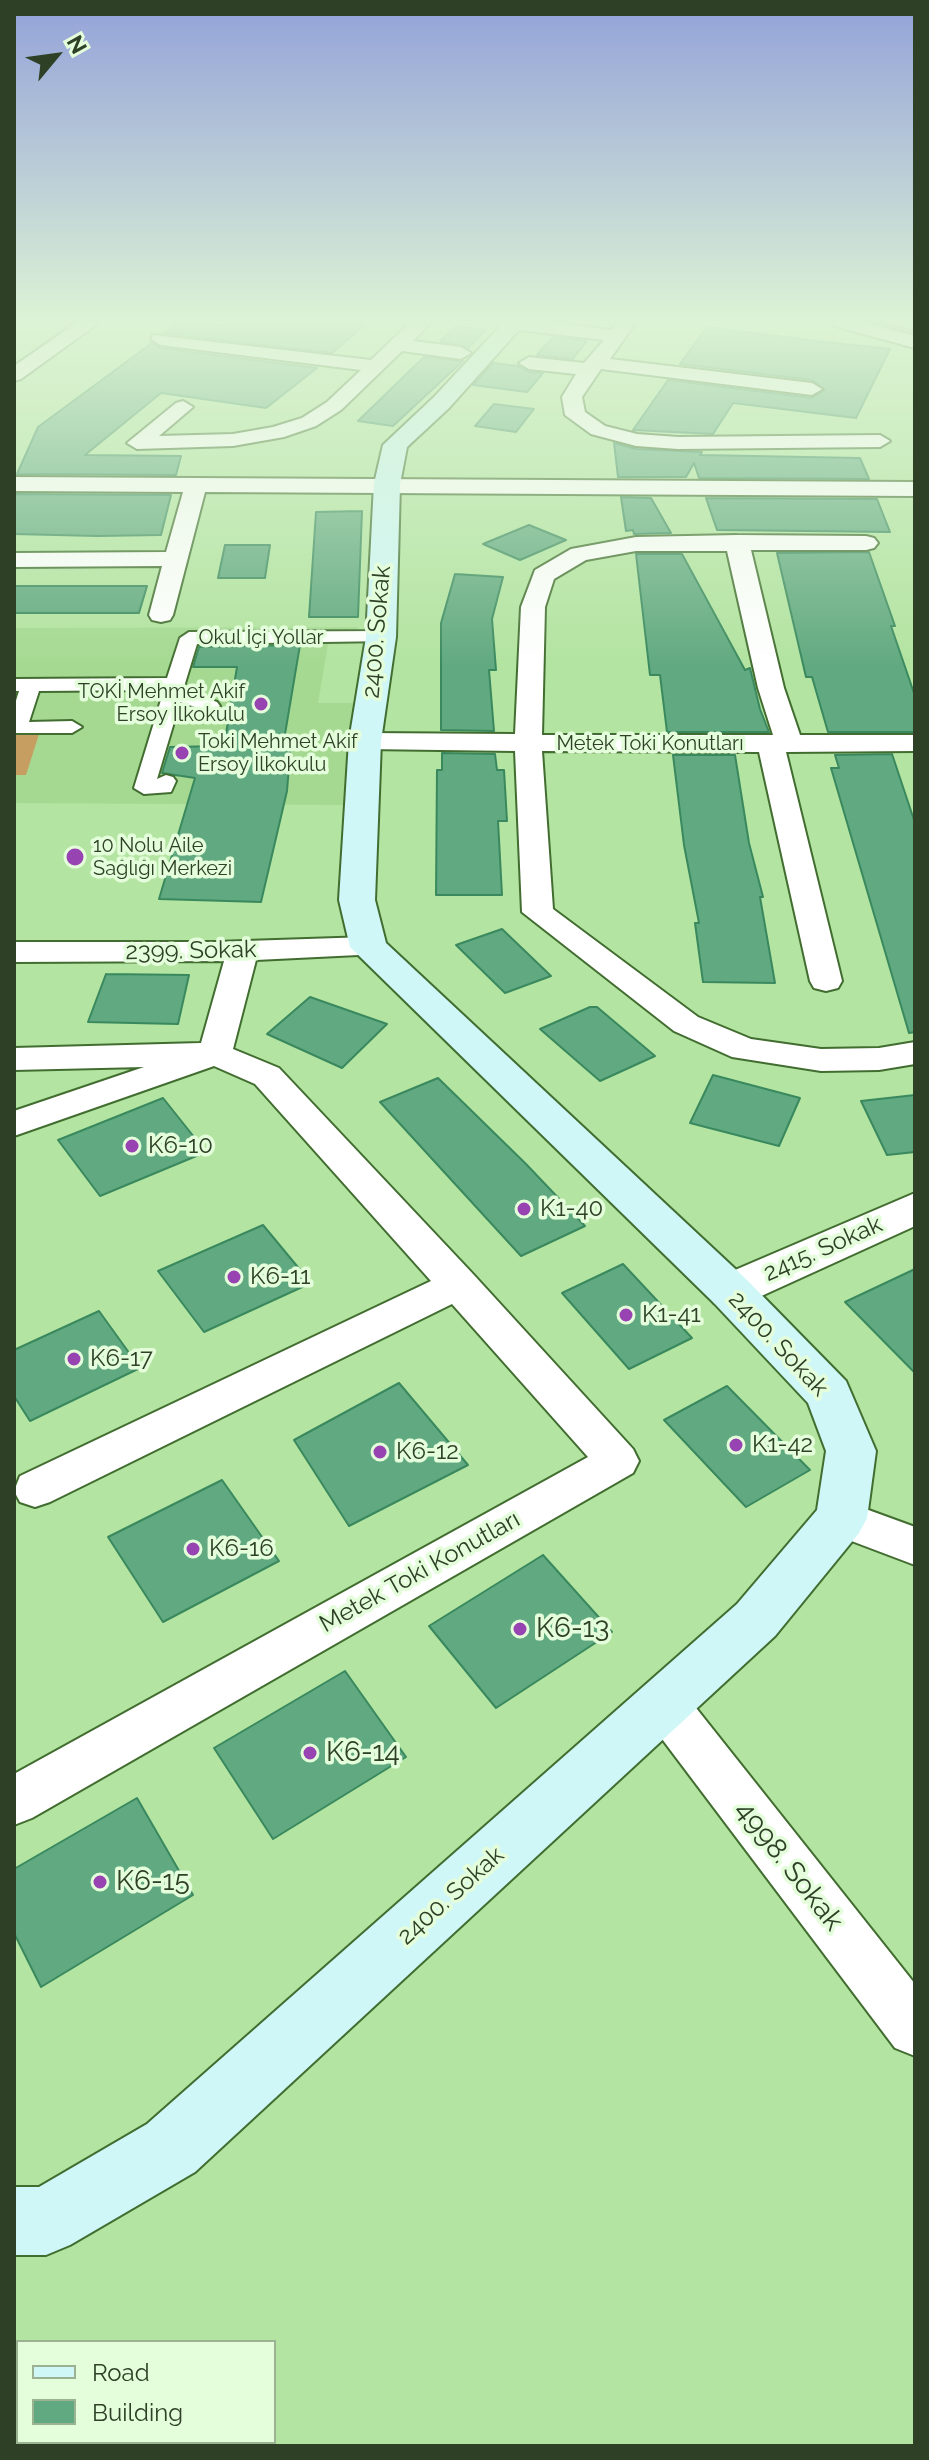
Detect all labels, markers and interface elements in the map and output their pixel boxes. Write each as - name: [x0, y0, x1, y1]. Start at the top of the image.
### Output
- north arrow: [16, 16, 96, 96]
- text: N: [62, 31, 92, 58]
- street label: 2400. Sokak: [357, 565, 397, 699]
- street label: Okul İçi Yollar: [198, 626, 324, 650]
- place label: TOKİ Mehmet Akif Ersoy İlkokulu: [78, 680, 245, 727]
- marker: TOKİ Mehmet Akif Ersoy İlkokulu: [252, 695, 270, 713]
- place label: Toki Mehmet Akif Ersoy İlkokulu: [198, 730, 358, 777]
- street label: Metek Toki Konutları: [556, 732, 744, 756]
- marker: Toki Mehmet Akif Ersoy İlkokulu: [173, 744, 191, 762]
- place label: 10 Nolu Aile Sağlığı Merkezi: [93, 834, 232, 881]
- marker: 10 Nolu Aile Sağlığı Merkezi: [64, 846, 86, 868]
- street label: 2399. Sokak: [125, 935, 257, 967]
- place label: K6-10: [148, 1132, 213, 1160]
- marker: K6-10: [123, 1137, 141, 1155]
- place label: K1-40: [540, 1195, 603, 1223]
- marker: K1-40: [515, 1200, 533, 1218]
- street label: 2415. Sokak: [759, 1210, 887, 1288]
- place label: K6-11: [250, 1263, 310, 1291]
- marker: K6-11: [225, 1268, 243, 1286]
- street label: 2400. Sokak: [722, 1286, 834, 1402]
- place label: K1-41: [642, 1301, 701, 1329]
- marker: K1-41: [617, 1306, 635, 1324]
- place label: K6-17: [90, 1345, 153, 1373]
- marker: K6-17: [65, 1350, 83, 1368]
- place label: K1-42: [752, 1431, 813, 1459]
- marker: K1-42: [727, 1436, 745, 1454]
- place label: K6-12: [396, 1438, 459, 1466]
- marker: K6-12: [371, 1443, 389, 1461]
- street label: Metek Toki Konutları: [315, 1505, 525, 1639]
- place label: K6-16: [209, 1535, 274, 1563]
- marker: K6-16: [184, 1540, 202, 1558]
- place label: K6-13: [536, 1612, 609, 1646]
- marker: K6-13: [511, 1620, 529, 1638]
- place label: K6-14: [326, 1736, 400, 1770]
- marker: K6-14: [301, 1744, 319, 1762]
- street label: 4998. Sokak: [728, 1794, 850, 1938]
- street label: 2400. Sokak: [392, 1841, 510, 1951]
- place label: K6-15: [116, 1865, 190, 1899]
- marker: K6-15: [91, 1873, 109, 1891]
- legend: [16, 2340, 276, 2444]
- text: Road: [92, 2358, 150, 2387]
- text: Building: [92, 2398, 183, 2427]

